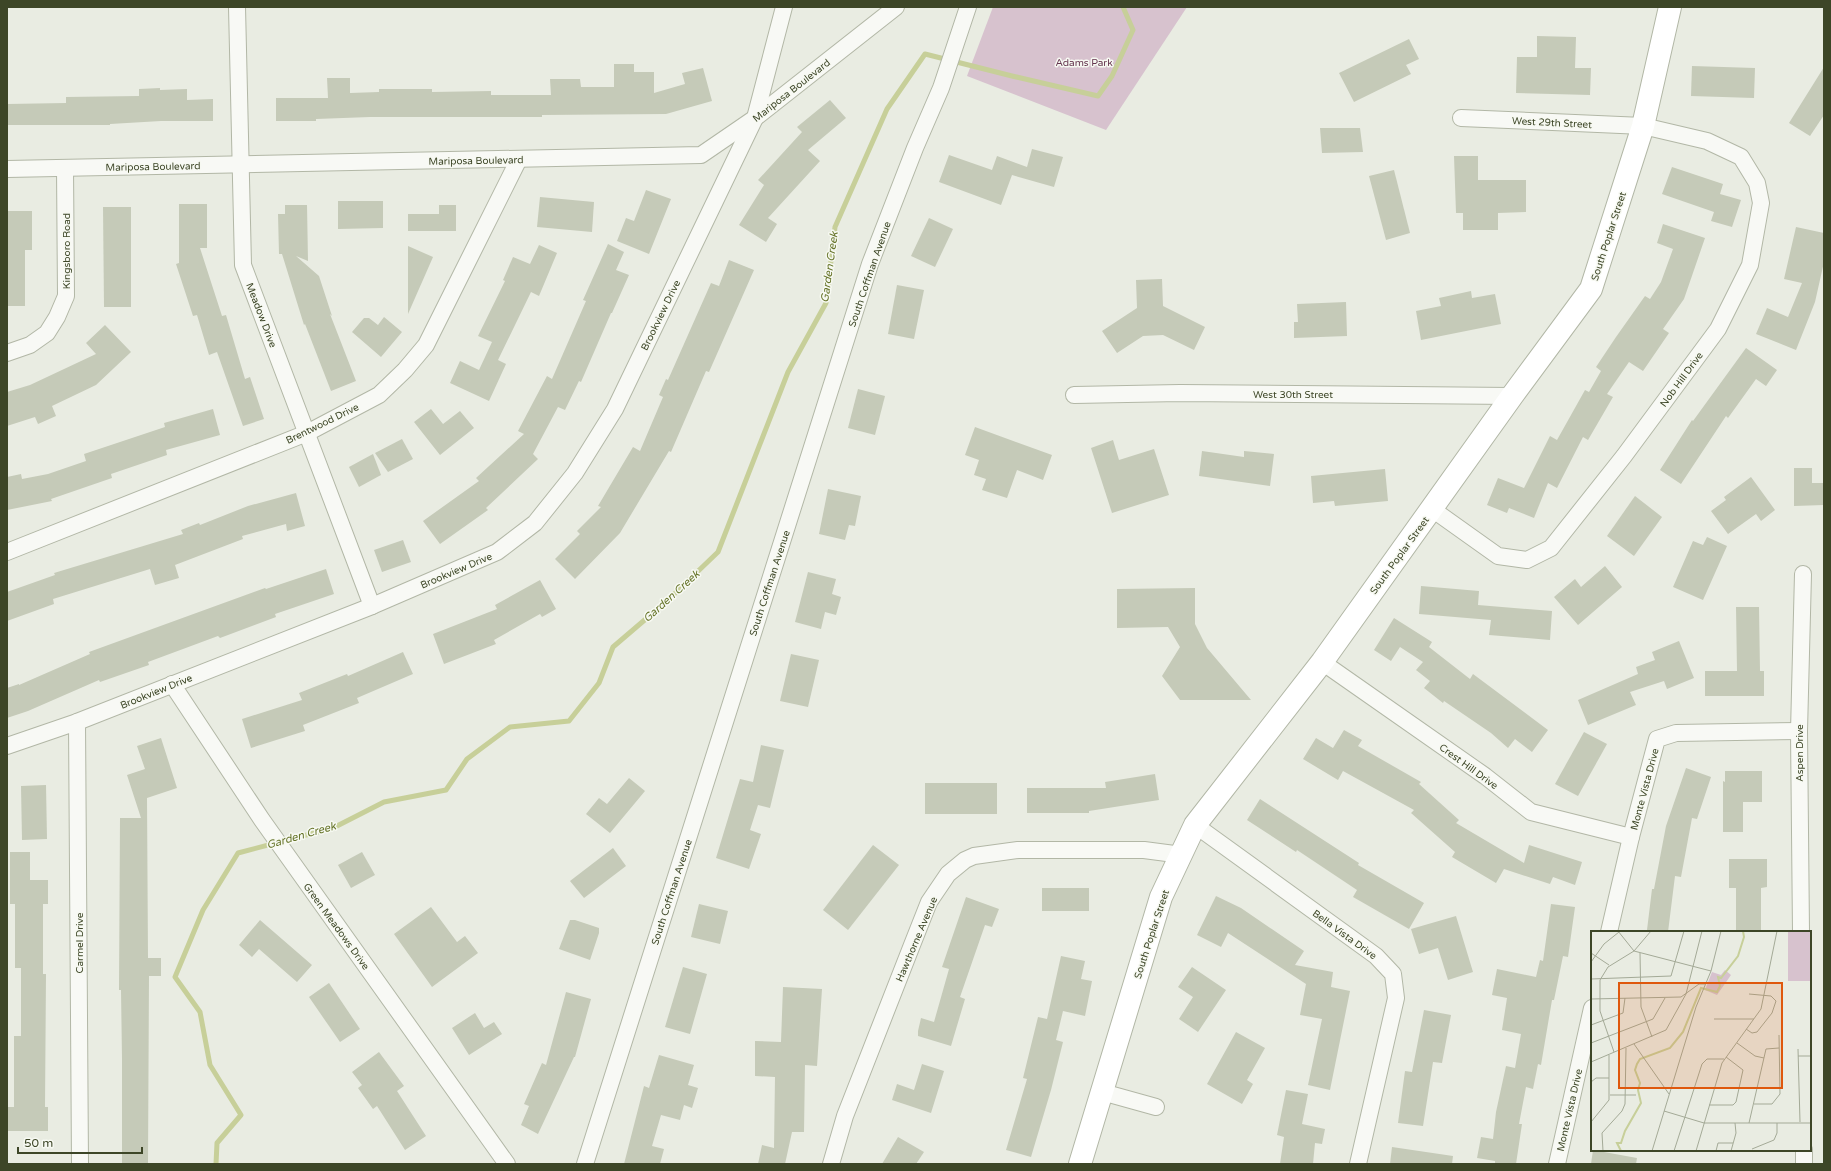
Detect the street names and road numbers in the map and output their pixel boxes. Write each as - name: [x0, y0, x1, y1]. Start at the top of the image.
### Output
- street label: Mariposa Boulevard: [750, 57, 833, 125]
- street label: West 29th Street: [1512, 115, 1592, 131]
- street label: Mariposa Boulevard: [428, 154, 524, 168]
- street label: Mariposa Boulevard: [105, 160, 201, 174]
- street label: South Poplar Street: [1589, 190, 1629, 282]
- street label: Kingsboro Road: [61, 213, 73, 289]
- street label: South Coffman Avenue: [846, 220, 894, 329]
- street label: Brookview Drive: [639, 278, 683, 353]
- street label: Meadow Drive: [243, 281, 279, 350]
- street label: Nob Hill Drive: [1658, 349, 1706, 409]
- street label: West 30th Street: [1253, 389, 1333, 401]
- street label: Brentwood Drive: [284, 401, 361, 447]
- street label: South Poplar Street: [1368, 514, 1432, 597]
- street label: South Coffman Avenue: [747, 529, 793, 638]
- street label: Brookview Drive: [419, 550, 494, 591]
- street label: Brookview Drive: [119, 672, 194, 712]
- street label: Aspen Drive: [1794, 724, 1806, 782]
- street label: Crest Hill Drive: [1437, 742, 1500, 792]
- street label: Monte Vista Drive: [1628, 747, 1662, 832]
- street label: South Coffman Avenue: [649, 838, 695, 947]
- street label: Green Meadows Drive: [301, 881, 372, 973]
- street label: South Poplar Street: [1132, 888, 1172, 980]
- street label: Hawthorne Avenue: [894, 895, 940, 984]
- street label: Bella Vista Drive: [1310, 907, 1379, 962]
- street label: Carmel Drive: [74, 912, 86, 973]
- street label: Monte Vista Drive: [1555, 1067, 1585, 1153]

